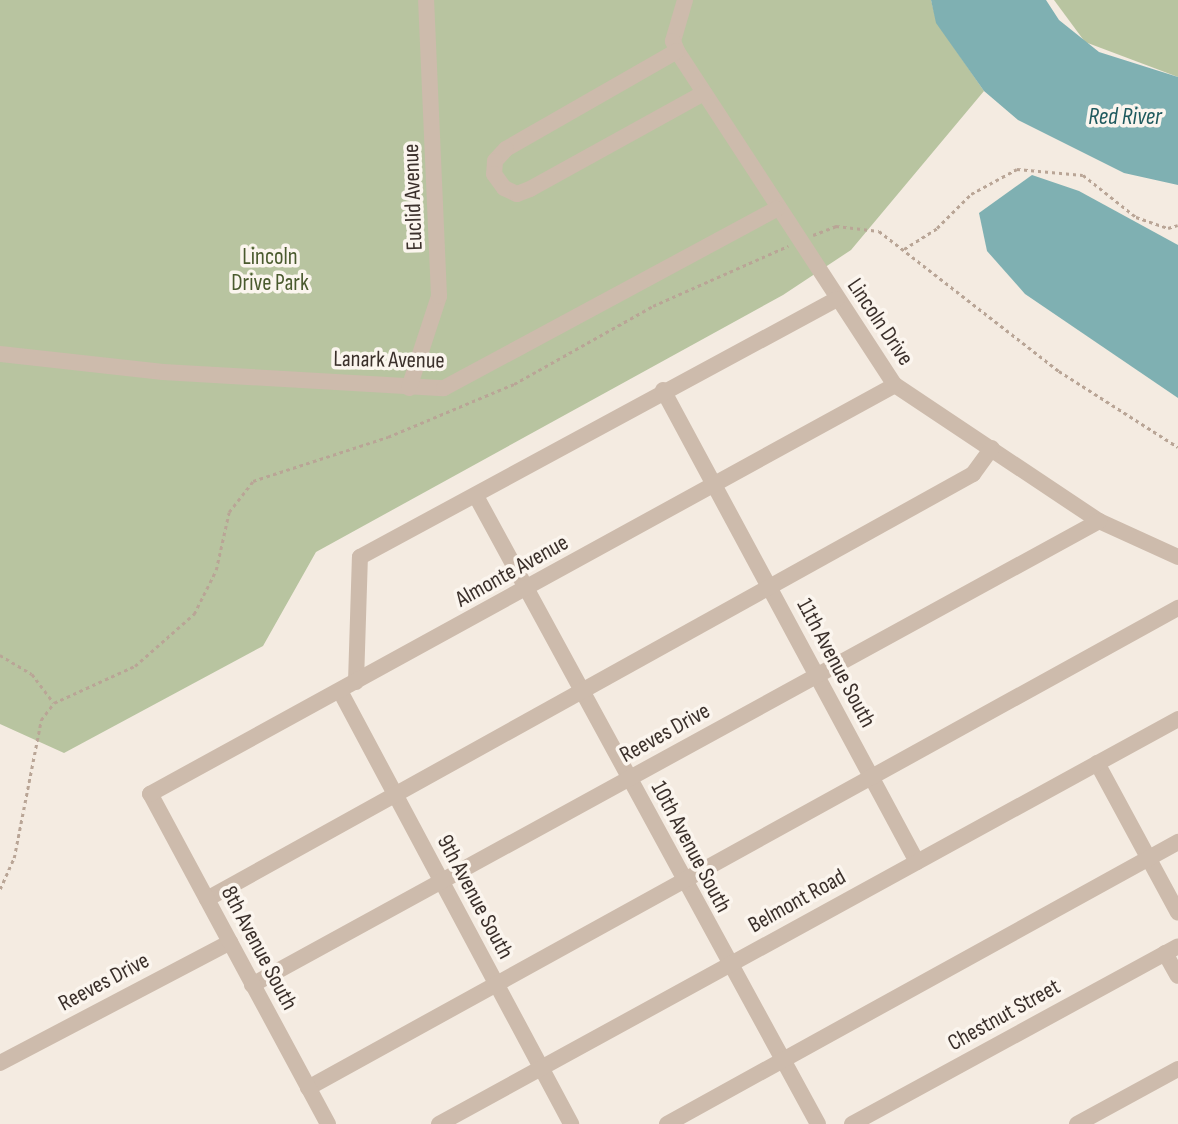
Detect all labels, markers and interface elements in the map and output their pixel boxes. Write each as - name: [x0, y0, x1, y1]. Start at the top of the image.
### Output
- water label: Red River: [1088, 103, 1162, 131]
- street label: Euclid Avenue: [397, 143, 429, 251]
- park label: Lincoln Drive Park: [231, 243, 309, 297]
- street label: Lincoln Drive: [841, 273, 919, 371]
- street label: Lanark Avenue: [333, 345, 445, 375]
- street label: Almonte Avenue: [451, 529, 573, 613]
- street label: 11th Avenue South: [790, 594, 882, 732]
- street label: Reeves Drive: [615, 697, 715, 769]
- street label: 10th Avenue South: [645, 777, 737, 917]
- street label: 9th Avenue South: [431, 830, 519, 964]
- street label: Belmont Road: [743, 863, 851, 939]
- street label: 8th Avenue South: [215, 881, 303, 1015]
- street label: Reeves Drive: [54, 947, 154, 1017]
- street label: Chestnut Street: [943, 973, 1065, 1057]

